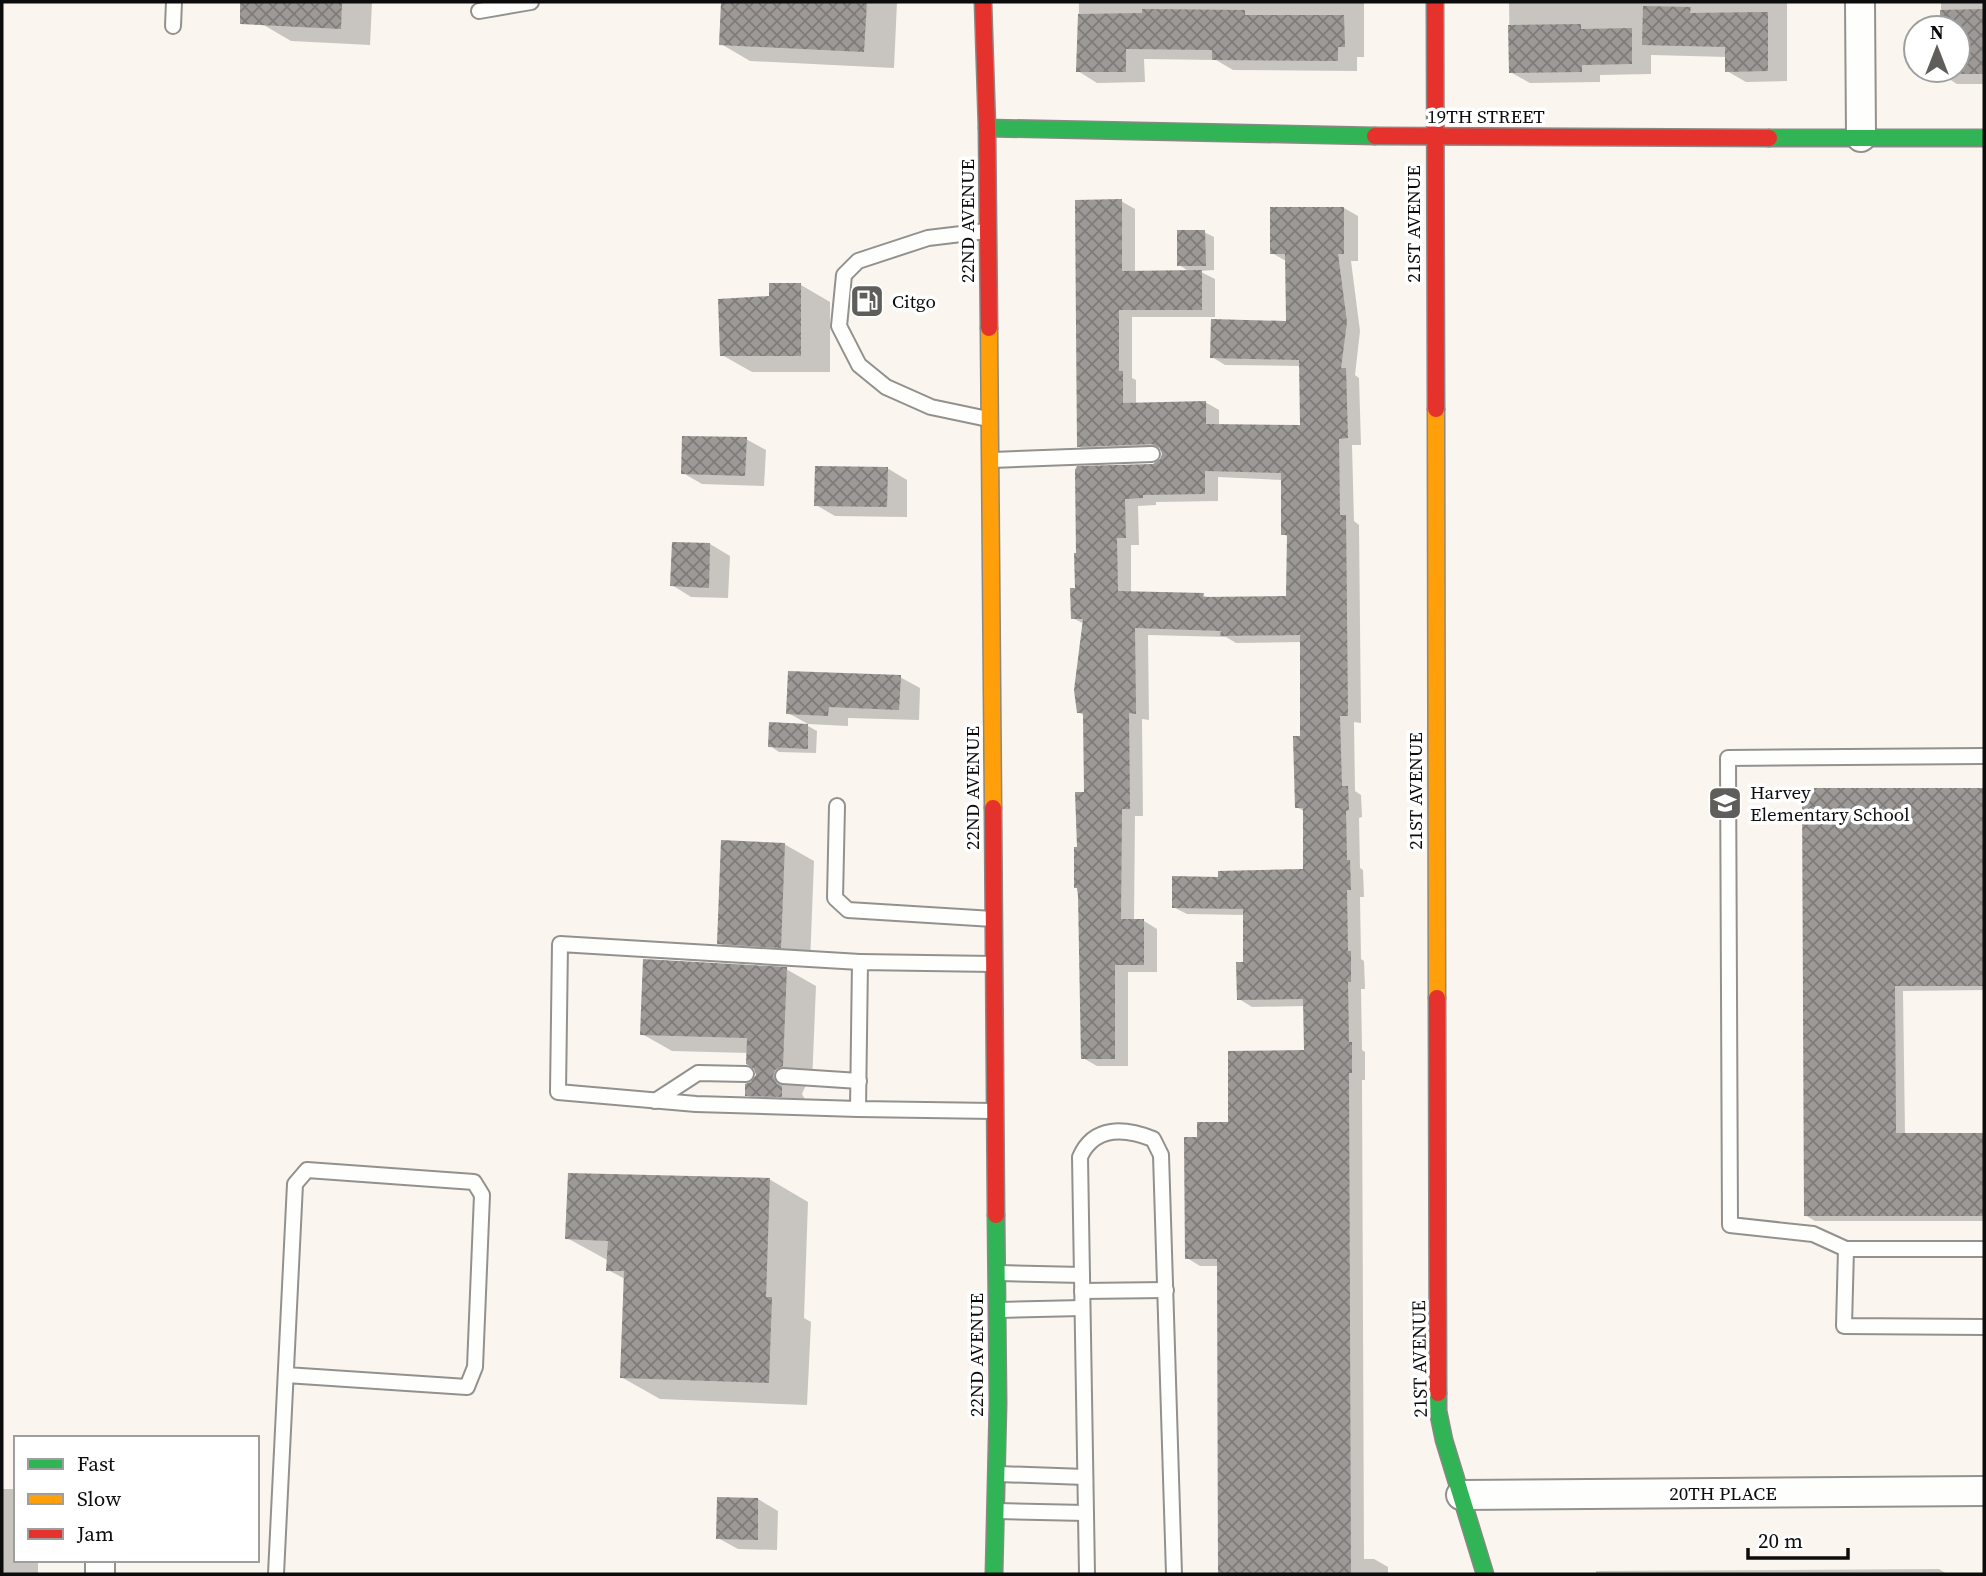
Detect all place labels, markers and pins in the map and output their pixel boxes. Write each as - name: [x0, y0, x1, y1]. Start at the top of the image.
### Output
- fuel station icon: Citgo: [848, 282, 886, 320]
- place label: Citgo: [892, 288, 936, 314]
- place label: Harvey Elementary School: [1750, 779, 1910, 827]
- school or university icon: Harvey Elementary School: [1706, 784, 1744, 822]

